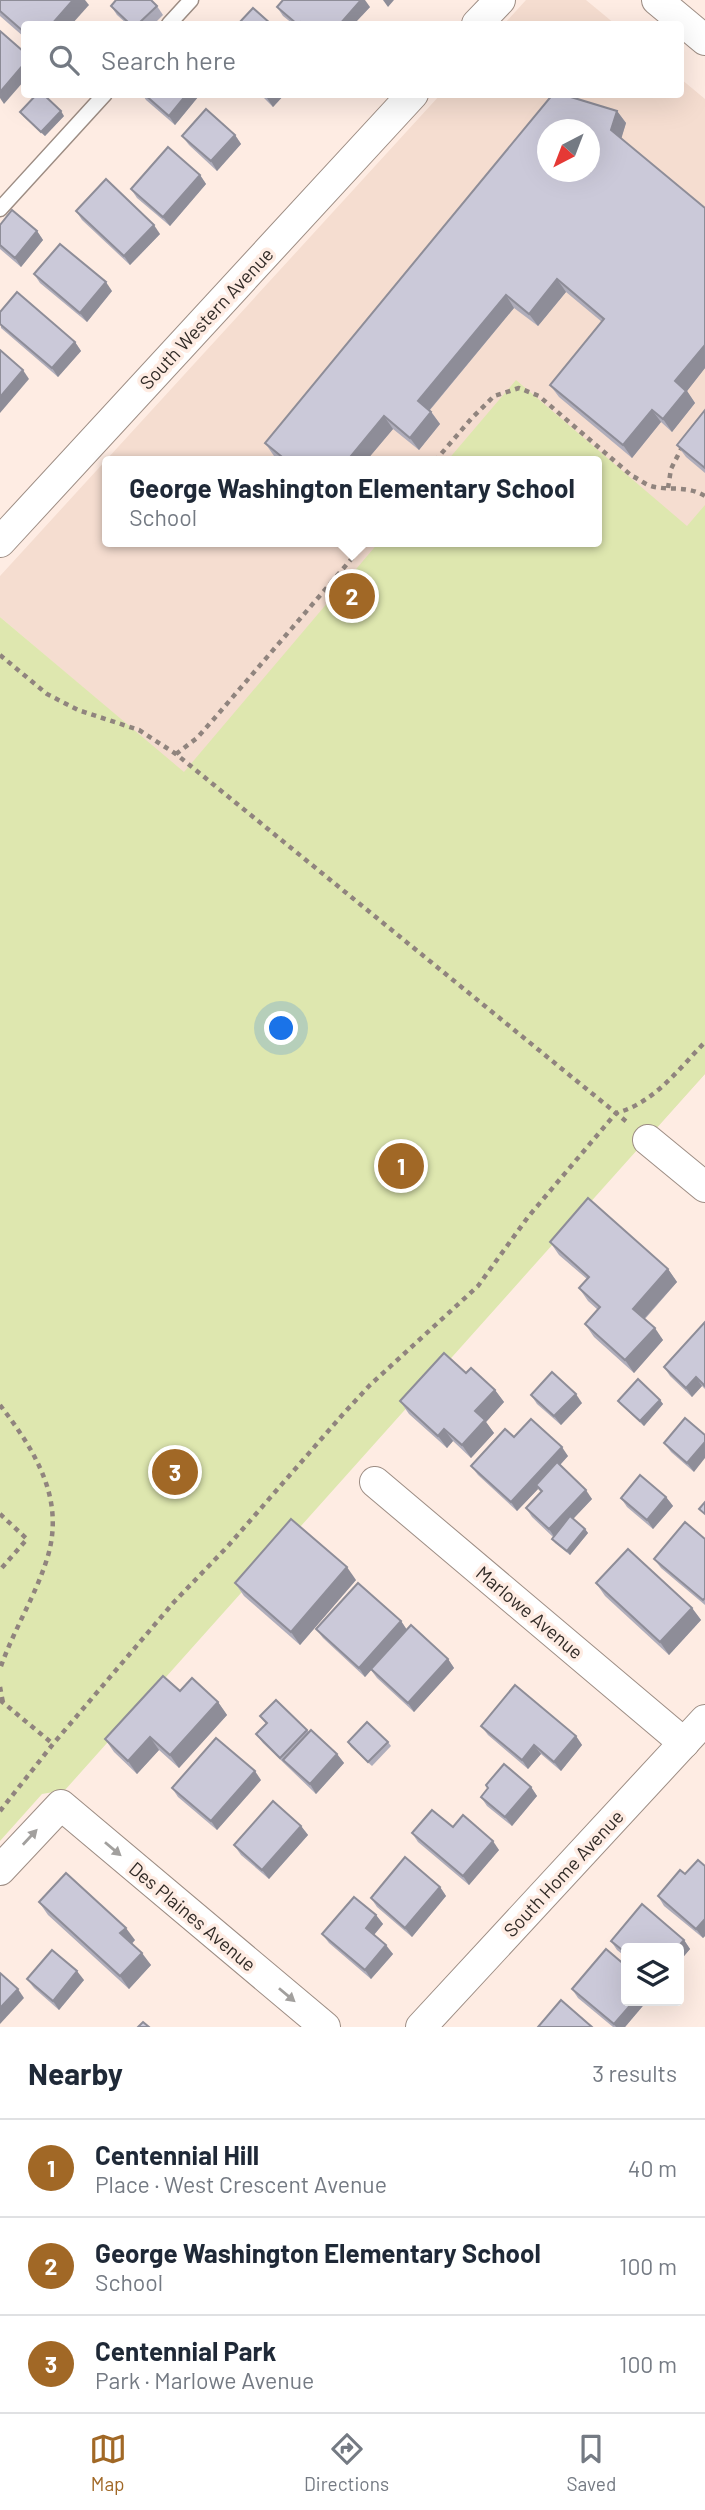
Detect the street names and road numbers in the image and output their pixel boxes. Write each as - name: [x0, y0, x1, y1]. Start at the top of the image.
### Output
- street label: South Western Avenue: [134, 242, 278, 394]
- street label: Marlowe Avenue: [472, 1561, 588, 1663]
- street label: South Home Avenue: [498, 1805, 628, 1941]
- street label: Des Plaines Avenue: [125, 1856, 261, 1976]

